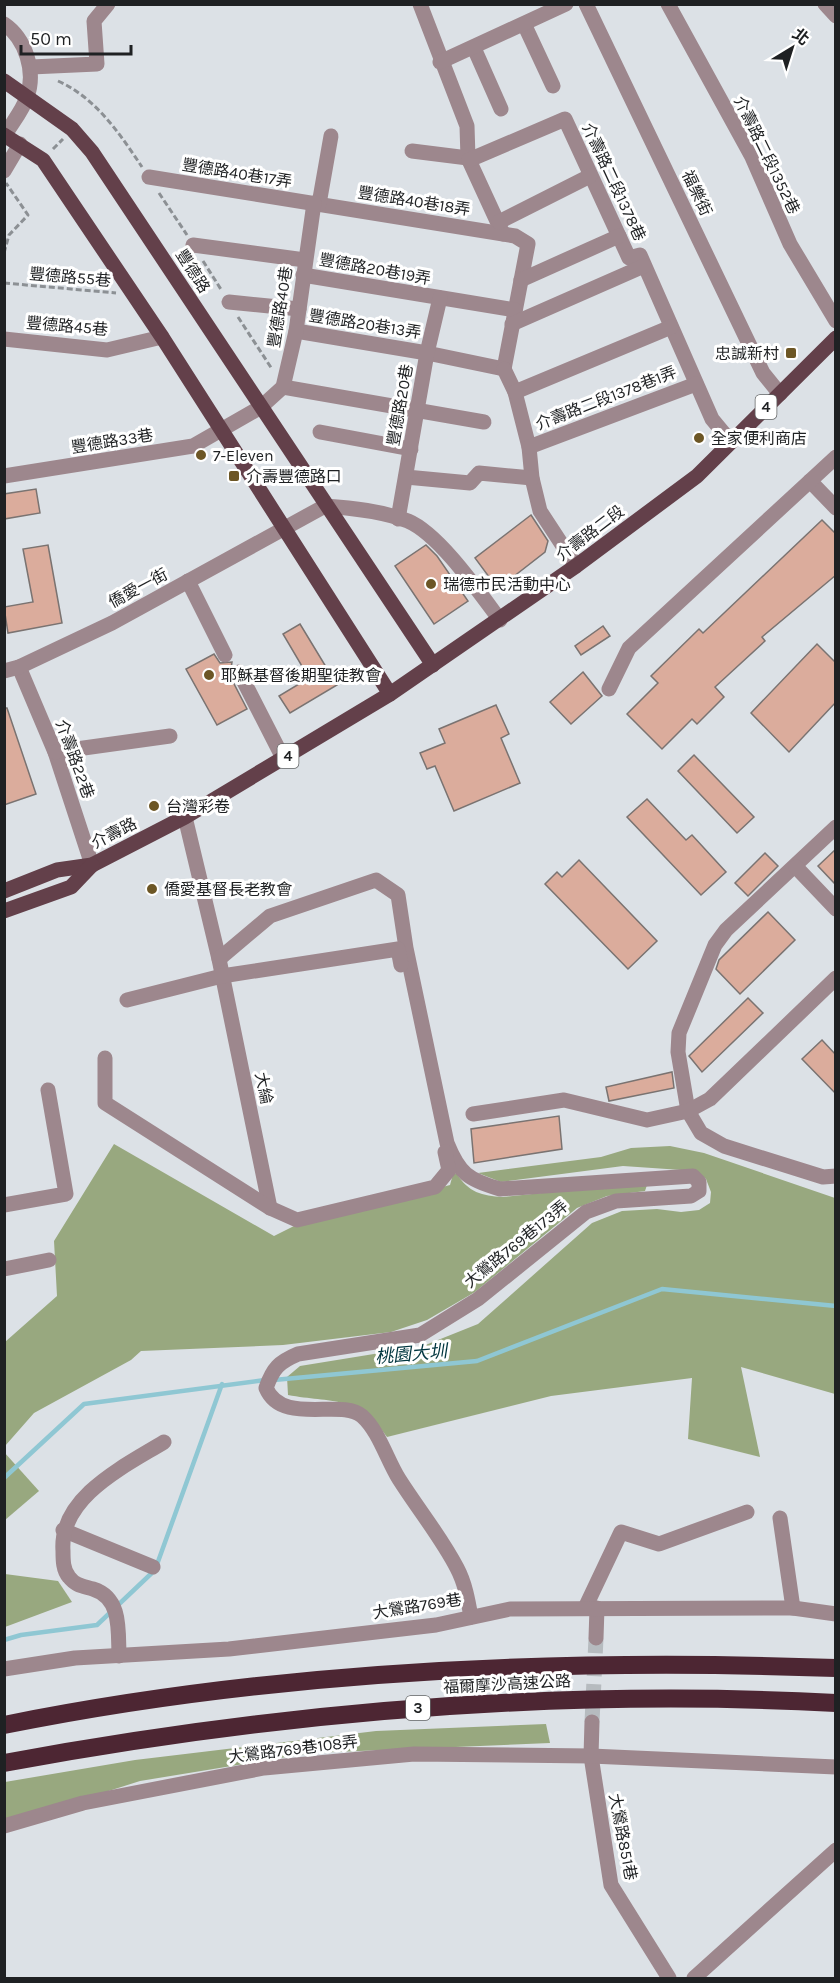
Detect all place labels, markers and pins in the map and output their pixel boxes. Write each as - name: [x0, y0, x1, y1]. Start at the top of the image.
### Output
- place label: 忠誠新村: [715, 344, 779, 363]
- marker: 忠誠新村: [784, 346, 798, 360]
- place label: 全家便利商店: [711, 429, 807, 448]
- marker: 全家便利商店: [692, 431, 706, 445]
- place label: 7-Eleven: [213, 446, 274, 465]
- marker: 7-Eleven: [194, 448, 208, 462]
- place label: 介壽豐德路口: [246, 467, 342, 486]
- marker: 介壽豐德路口: [227, 469, 241, 483]
- place label: 瑞德市民活動中心: [443, 575, 571, 594]
- marker: 瑞德市民活動中心: [424, 577, 438, 591]
- place label: 耶穌基督後期聖徒教會: [221, 666, 381, 685]
- marker: 耶穌基督後期聖徒教會: [202, 668, 216, 682]
- place label: 台灣彩卷: [166, 797, 230, 816]
- marker: 台灣彩卷: [147, 799, 161, 813]
- place label: 僑愛基督長老教會: [164, 880, 292, 899]
- marker: 僑愛基督長老教會: [145, 882, 159, 896]

